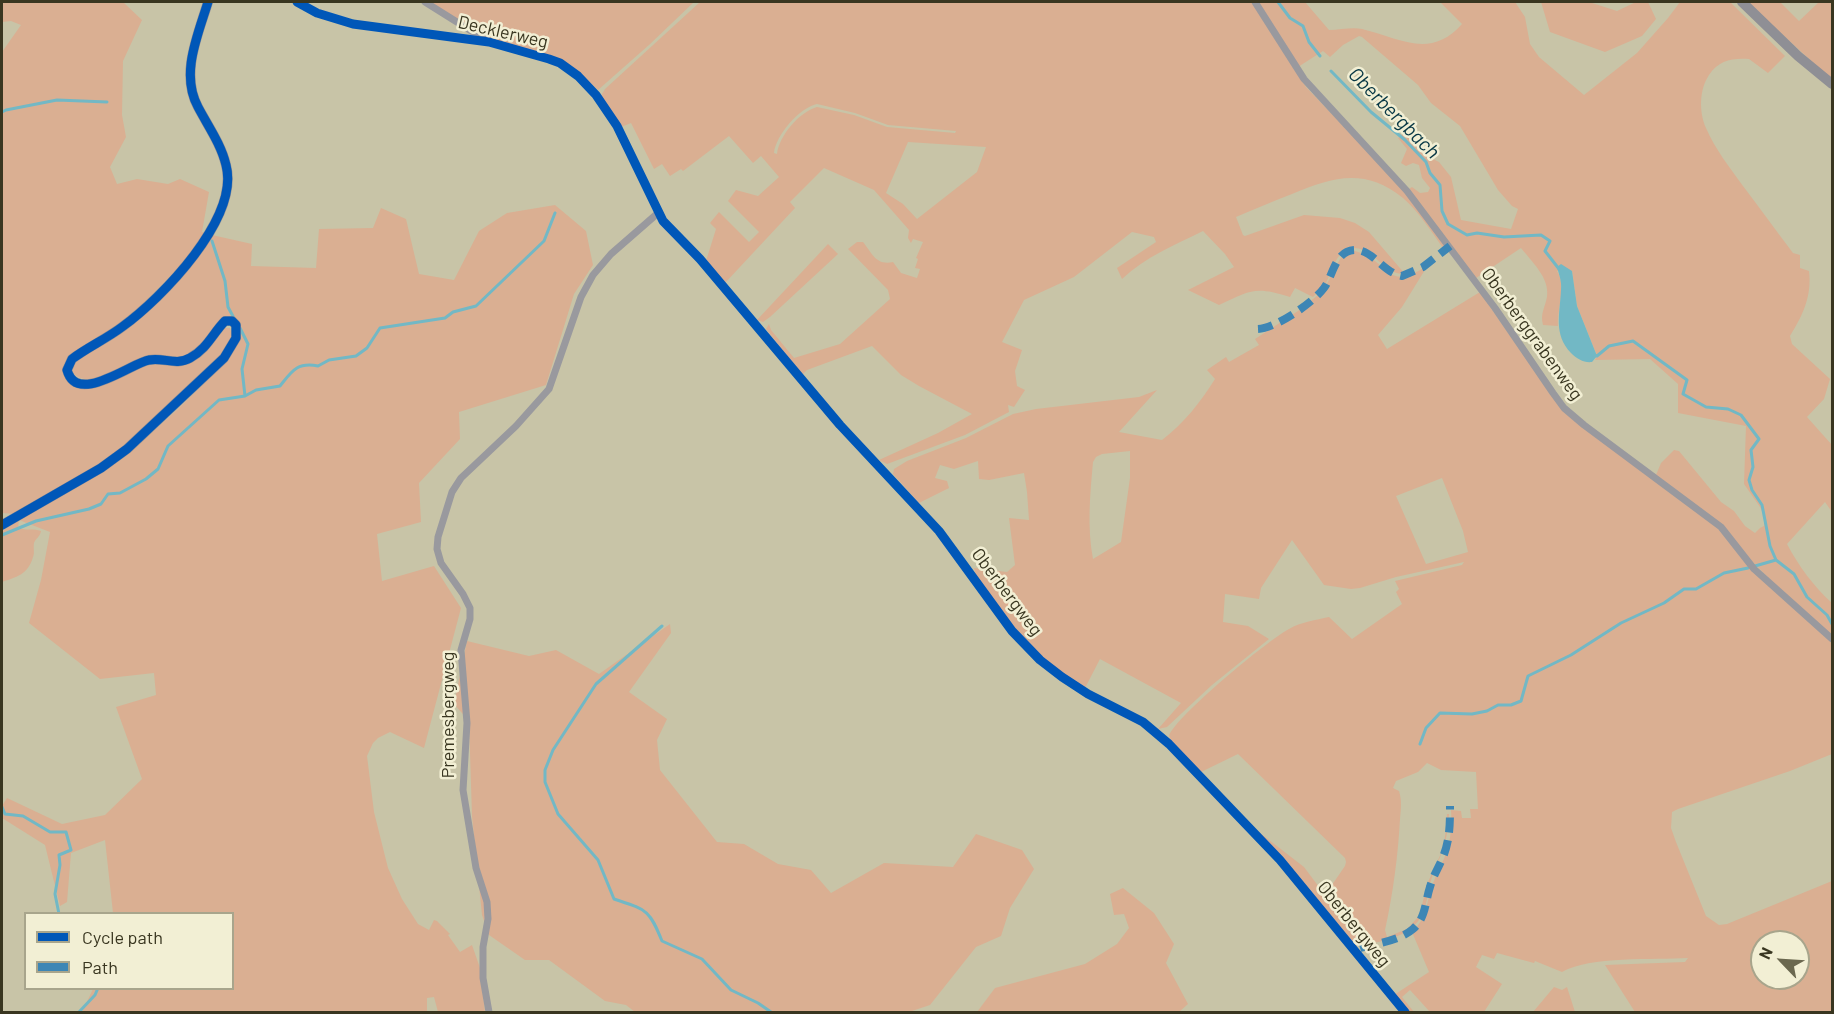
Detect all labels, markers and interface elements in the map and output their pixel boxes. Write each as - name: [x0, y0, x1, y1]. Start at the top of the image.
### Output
- street label: Decklerweg: [456, 11, 550, 53]
- water label: Oberbergbach: [1343, 62, 1445, 164]
- street label: Oberberggrabenweg: [1477, 264, 1587, 404]
- street label: Oberbergweg: [967, 544, 1047, 640]
- street label: Premesbergweg: [437, 652, 459, 778]
- street label: Oberbergweg: [1313, 877, 1395, 971]
- legend: [24, 912, 234, 990]
- text: Cycle path: [82, 926, 163, 948]
- north arrow: [1750, 930, 1810, 990]
- text: N: [1754, 944, 1776, 962]
- text: Path: [82, 956, 118, 978]

